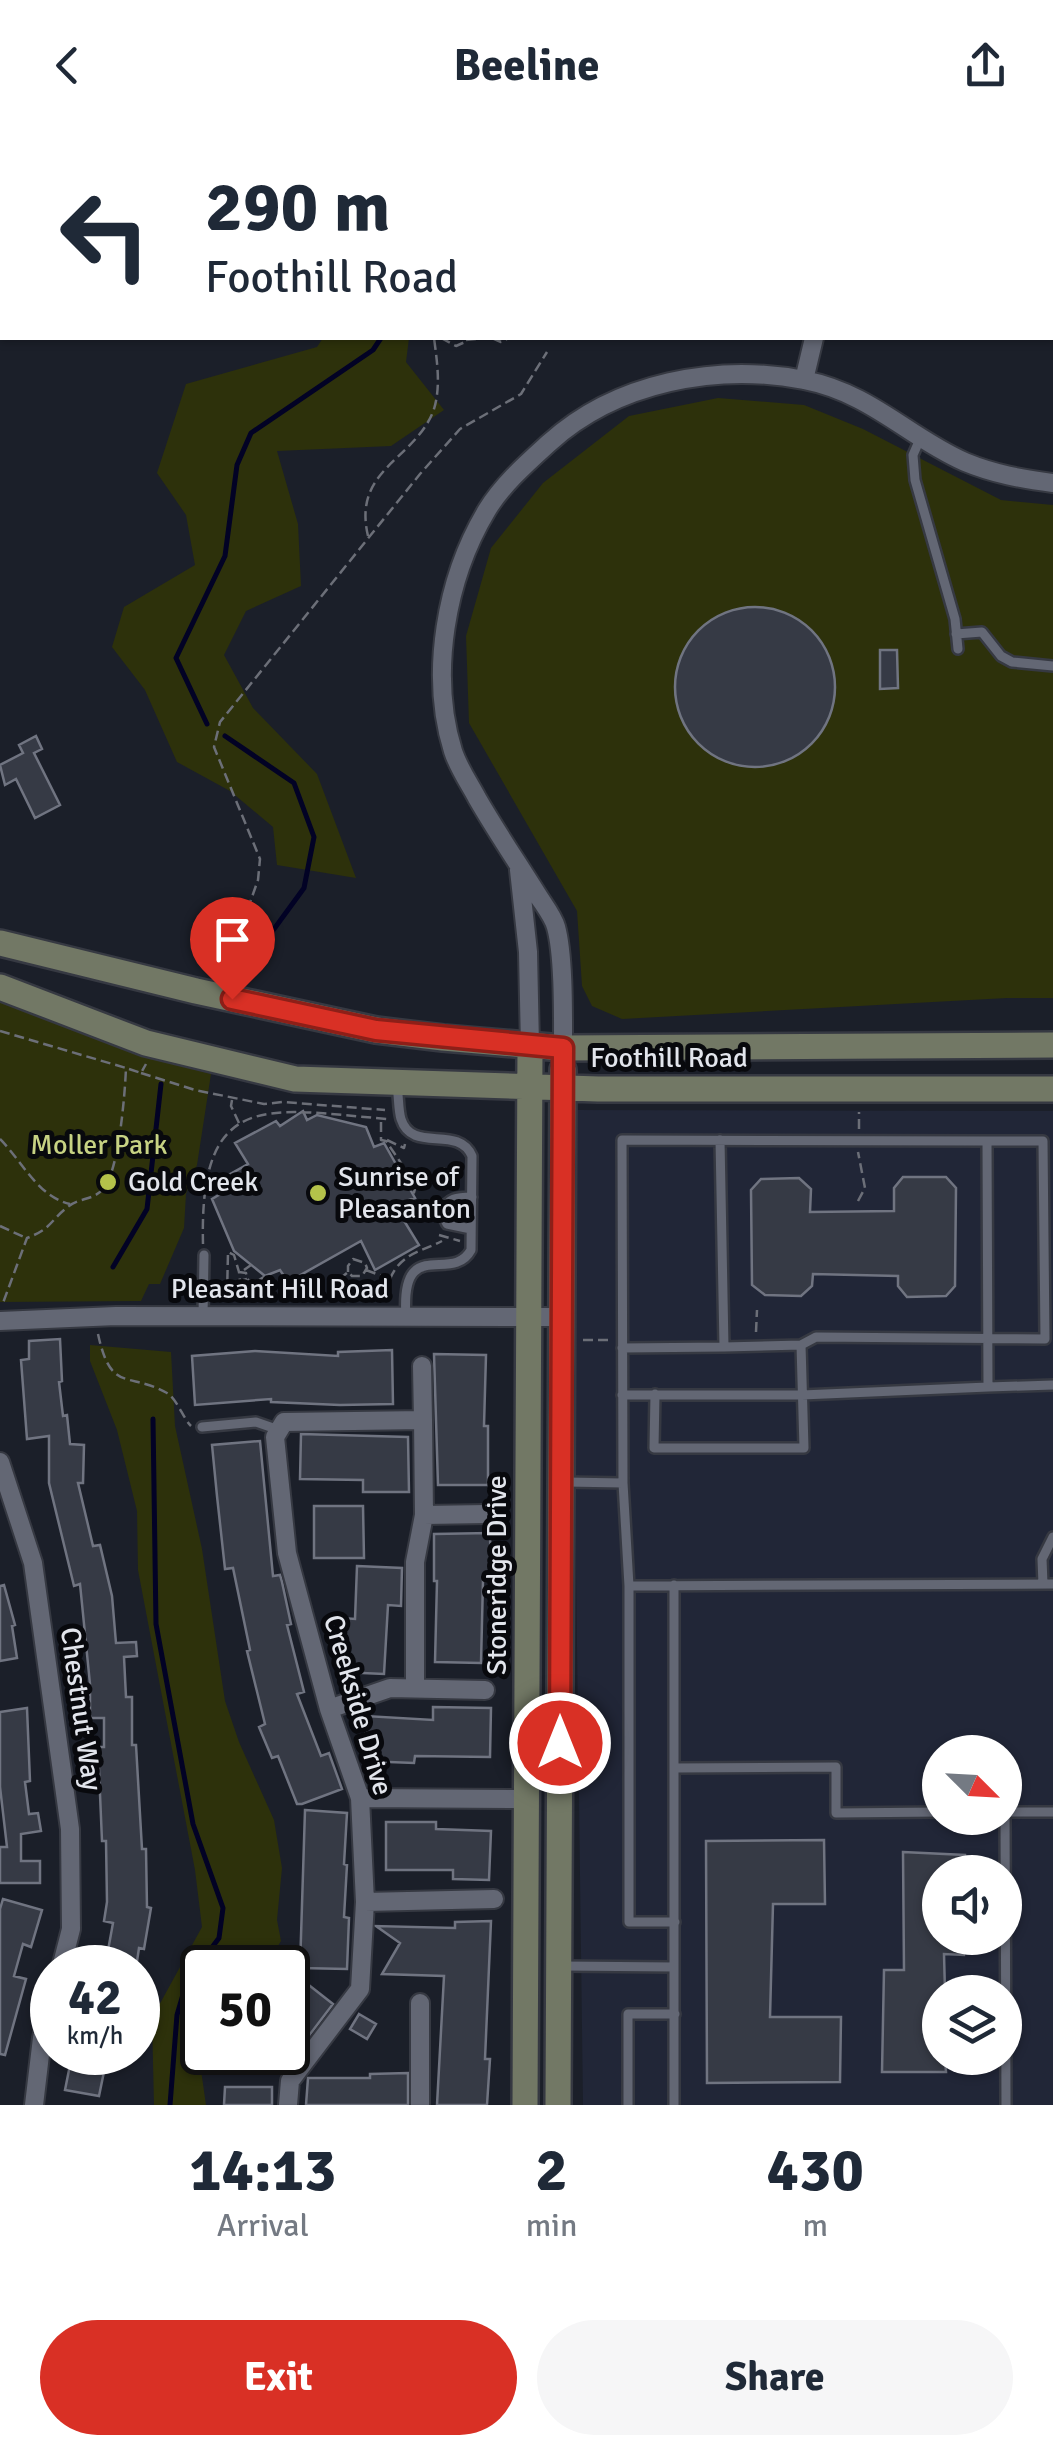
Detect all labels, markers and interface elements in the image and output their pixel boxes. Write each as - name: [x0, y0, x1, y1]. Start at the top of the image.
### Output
- icon: back: [40, 38, 95, 93]
- text: Beeline: [453, 38, 600, 93]
- icon: share: [958, 38, 1013, 93]
- text: 290 m: [205, 164, 390, 250]
- icon: left: [40, 170, 170, 300]
- text: Foothill Road: [205, 250, 458, 305]
- pin: [190, 897, 275, 1000]
- icon: arrive: [205, 912, 260, 967]
- street label: Foothill Road: [590, 1041, 748, 1075]
- park label: Moller Park: [30, 1128, 168, 1162]
- place label: Sunrise of Pleasanton: [338, 1160, 471, 1226]
- place label: Gold Creek: [128, 1165, 258, 1199]
- marker: Gold Creek: [97, 1171, 119, 1193]
- marker: Sunrise of Pleasanton: [307, 1182, 329, 1204]
- street label: Pleasant Hill Road: [171, 1272, 389, 1306]
- street label: Stoneridge Drive: [480, 1475, 514, 1675]
- street label: Creekside Drive: [316, 1611, 400, 1799]
- street label: Chestnut Way: [53, 1625, 109, 1793]
- position arrow: [508, 1691, 612, 1795]
- north arrow: [922, 1735, 1022, 1835]
- map controls: [922, 1735, 1022, 2075]
- button: sound: [922, 1855, 1022, 1955]
- speed limit sign: 50: [180, 1945, 310, 2075]
- text: 42: [68, 1967, 122, 2029]
- button: layers: [922, 1975, 1022, 2075]
- text: km/h: [67, 2020, 123, 2051]
- text: 14:13: [189, 2134, 337, 2208]
- text: 2: [535, 2134, 568, 2208]
- text: 430: [767, 2134, 864, 2208]
- text: Arrival: [217, 2206, 309, 2245]
- text: min: [526, 2206, 577, 2245]
- text: m: [802, 2206, 828, 2245]
- button: Exit: [40, 2320, 517, 2435]
- button: Share: [537, 2320, 1013, 2435]

